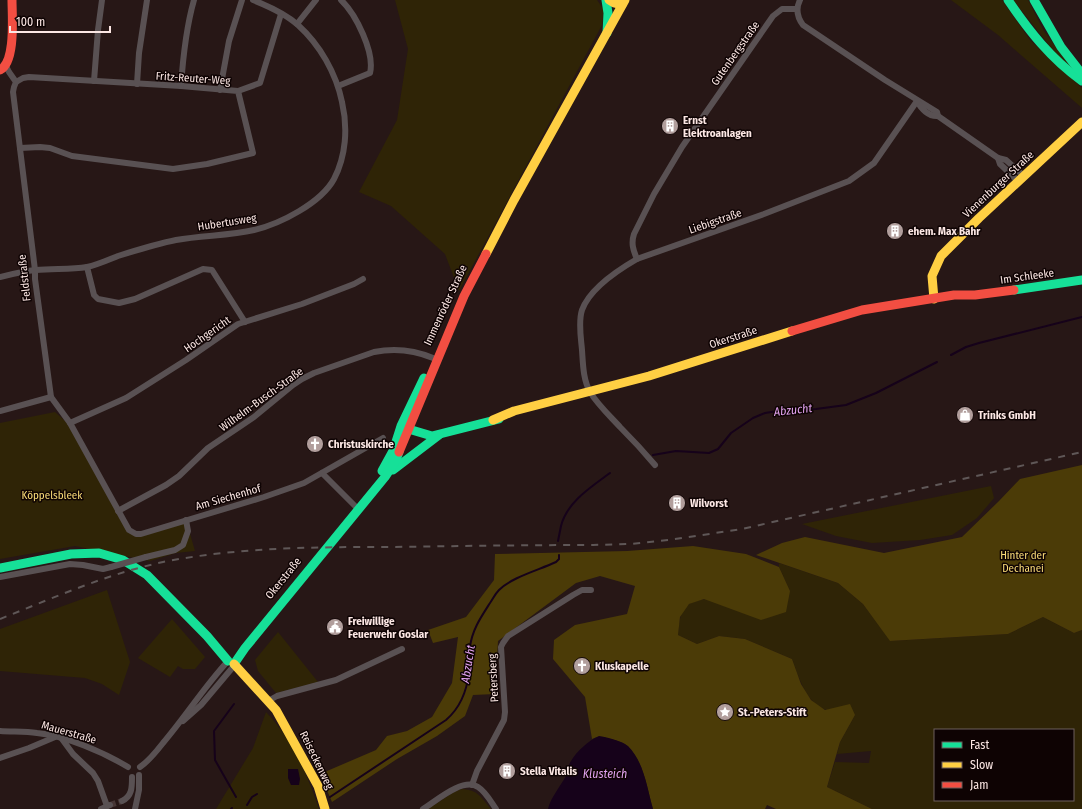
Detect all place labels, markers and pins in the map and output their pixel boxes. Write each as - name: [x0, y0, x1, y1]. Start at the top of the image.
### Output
- place label: Ernst Elektroanlagen: [683, 114, 752, 140]
- building icon: Ernst Elektroanlagen: [660, 116, 680, 136]
- building icon: ehem. Max Bahr: [885, 221, 905, 241]
- place label: ehem. Max Bahr: [908, 225, 981, 238]
- shop icon: Trinks GmbH: [955, 405, 975, 425]
- place label: Trinks GmbH: [978, 409, 1036, 422]
- church icon: Christuskirche: [305, 434, 325, 454]
- place label: Christuskirche: [328, 438, 394, 451]
- building icon: Wilvorst: [667, 493, 687, 513]
- place label: Wilvorst: [690, 497, 728, 510]
- place label: Freiwillige Feuerwehr Goslar: [348, 615, 429, 641]
- public building icon: Freiwillige Feuerwehr Goslar: [325, 617, 345, 637]
- church icon: Kluskapelle: [572, 656, 592, 676]
- place label: Kluskapelle: [595, 660, 649, 673]
- place icon: St.-Peters-Stift: [715, 702, 735, 722]
- place label: St.-Peters-Stift: [738, 706, 807, 719]
- building icon: Stella Vitalis: [497, 761, 517, 781]
- place label: Stella Vitalis: [520, 765, 577, 778]

